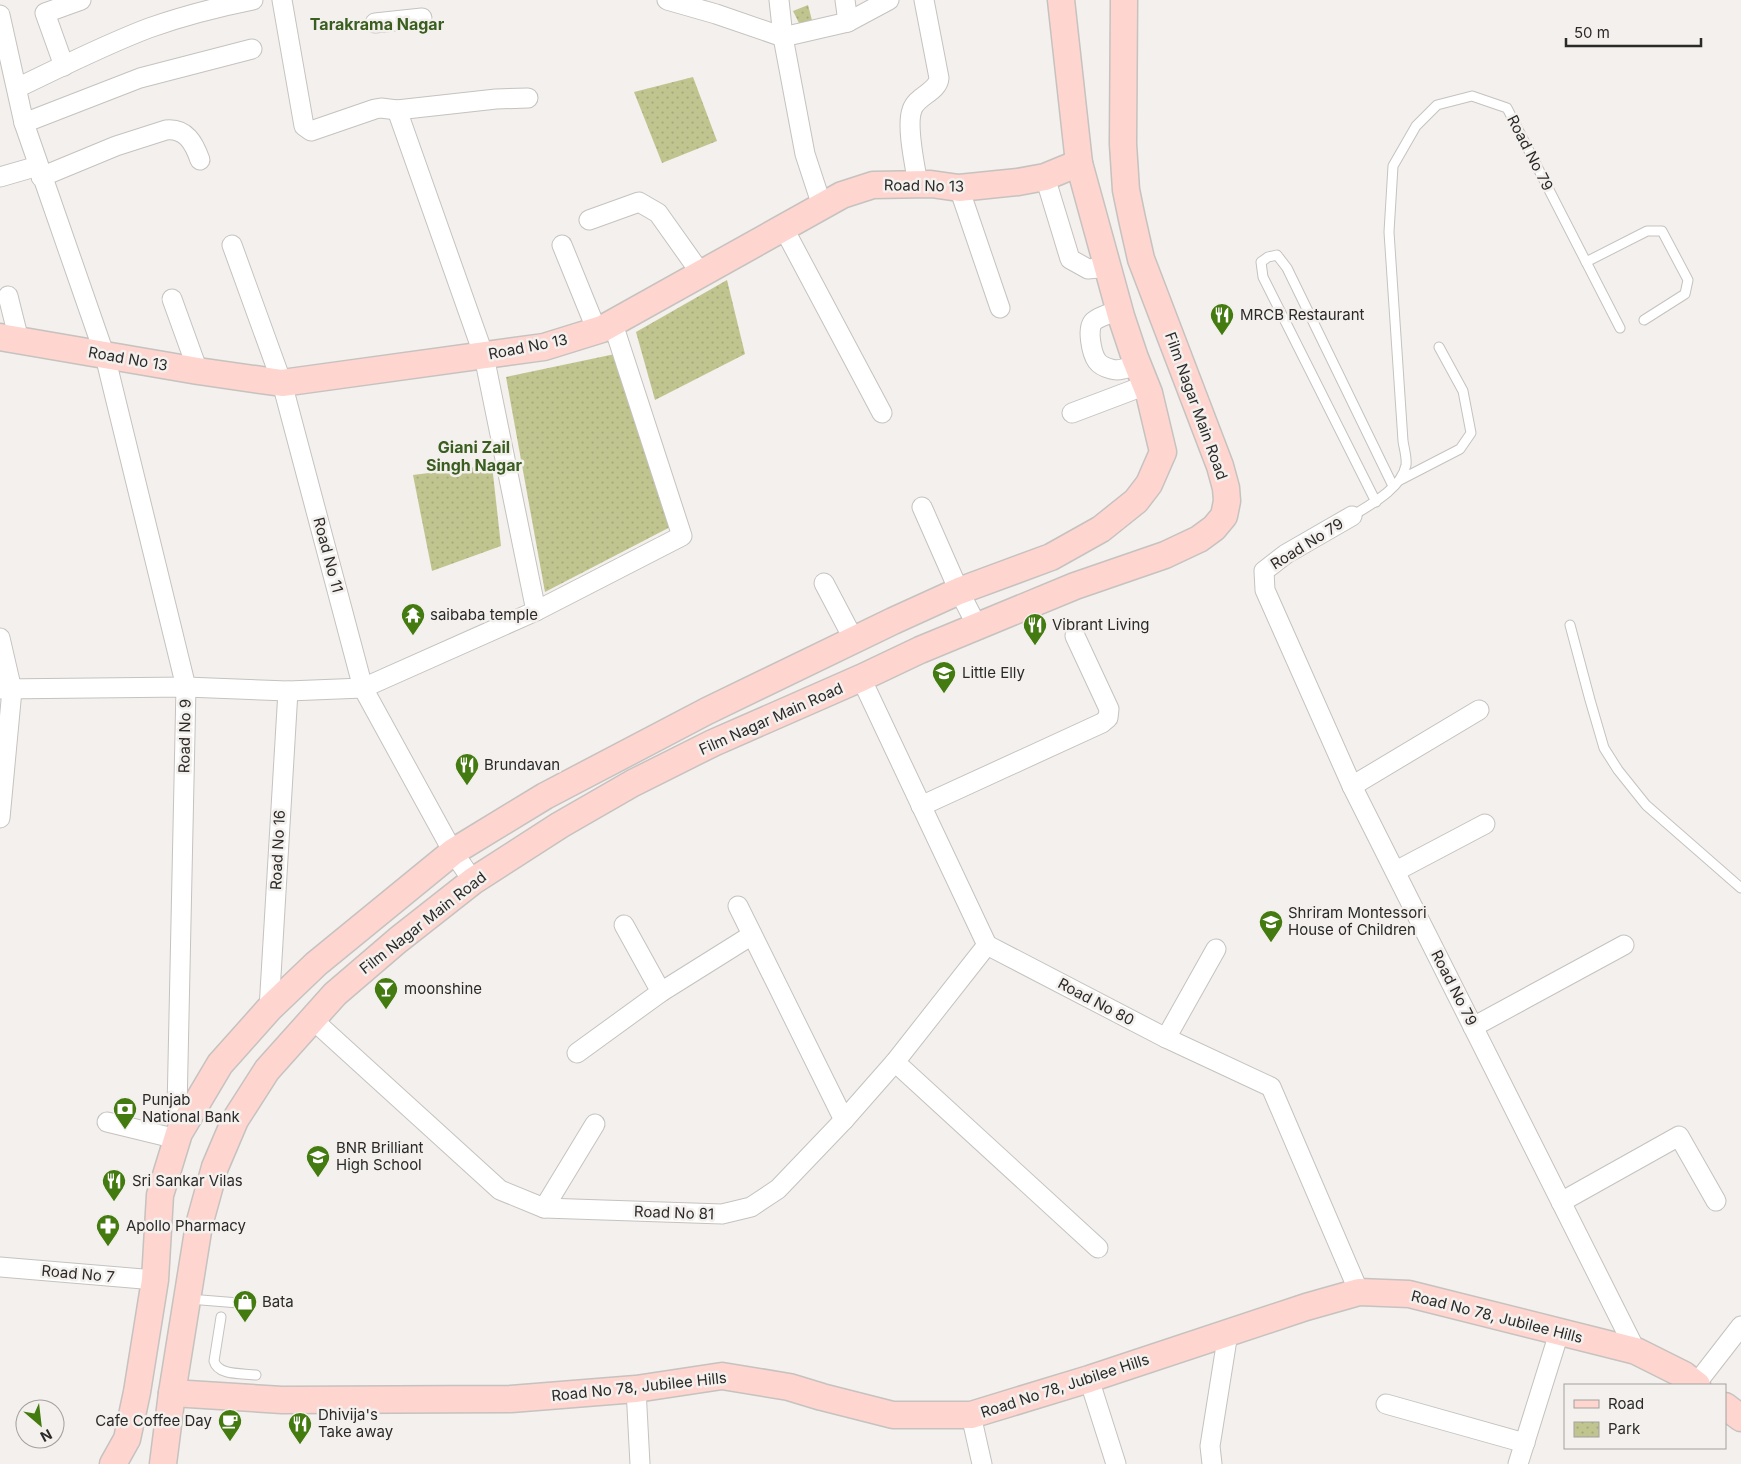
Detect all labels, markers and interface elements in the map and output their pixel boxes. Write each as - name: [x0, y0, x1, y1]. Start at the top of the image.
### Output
- district label: Tarakrama Nagar: [310, 14, 445, 34]
- scale bar: [1566, 15, 1701, 47]
- text: 50 m: [1574, 23, 1610, 42]
- street label: Road No 79: [1503, 112, 1558, 194]
- street label: Road No 13: [884, 175, 964, 196]
- restaurant icon: MRCB Restaurant: [1209, 302, 1235, 336]
- place label: MRCB Restaurant: [1240, 305, 1364, 324]
- street label: Film Nagar Main Road: [1161, 329, 1232, 482]
- street label: Road No 13: [487, 330, 569, 363]
- street label: Road No 13: [87, 342, 169, 375]
- district label: Giani Zail Singh Nagar: [426, 437, 523, 475]
- street label: Road No 79: [1267, 514, 1347, 574]
- street label: Road No 11: [309, 515, 348, 595]
- temple icon: saibaba temple: [400, 602, 426, 636]
- place label: saibaba temple: [430, 605, 538, 624]
- restaurant icon: Vibrant Living: [1022, 612, 1048, 646]
- place label: Vibrant Living: [1052, 615, 1149, 634]
- school or university icon: Little Elly: [931, 660, 957, 694]
- place label: Little Elly: [962, 663, 1026, 682]
- street label: Film Nagar Main Road: [696, 678, 846, 759]
- street label: Road No 9: [174, 699, 195, 773]
- restaurant icon: Brundavan: [454, 752, 480, 786]
- place label: Brundavan: [484, 755, 560, 774]
- street label: Road No 16: [266, 809, 289, 891]
- street label: Film Nagar Main Road: [356, 867, 490, 978]
- place label: Shriram Montessori House of Children: [1288, 903, 1427, 939]
- school or university icon: Shriram Montessori House of Children: [1258, 909, 1284, 943]
- street label: Road No 79: [1427, 947, 1482, 1029]
- street label: Road No 80: [1055, 974, 1138, 1030]
- bar icon: moonshine: [373, 976, 399, 1010]
- place label: moonshine: [404, 979, 482, 998]
- place label: Punjab National Bank: [142, 1090, 240, 1126]
- bank icon: Punjab National Bank: [112, 1096, 138, 1130]
- place label: BNR Brilliant High School: [336, 1138, 424, 1174]
- school or university icon: BNR Brilliant High School: [305, 1144, 331, 1178]
- restaurant icon: Sri Sankar Vilas: [101, 1168, 127, 1202]
- place label: Sri Sankar Vilas: [132, 1171, 243, 1190]
- street label: Road No 81: [634, 1202, 714, 1223]
- pharmacy icon: Apollo Pharmacy: [95, 1213, 121, 1247]
- place label: Apollo Pharmacy: [126, 1216, 247, 1235]
- street label: Road No 7: [41, 1261, 115, 1286]
- street label: Road No 78, Jubilee Hills: [1409, 1286, 1585, 1347]
- shop icon: Bata: [232, 1289, 258, 1323]
- place label: Bata: [262, 1292, 294, 1311]
- street label: Road No 78, Jubilee Hills: [978, 1349, 1152, 1422]
- street label: Road No 78, Jubilee Hills: [550, 1368, 728, 1405]
- legend: [1564, 1384, 1726, 1449]
- text: Road: [1608, 1394, 1644, 1413]
- north arrow: [15, 1399, 65, 1449]
- place label: Dhivija's Take away: [318, 1405, 394, 1441]
- cafe icon: Cafe Coffee Day: [217, 1408, 243, 1442]
- place label: Cafe Coffee Day: [95, 1411, 213, 1430]
- restaurant icon: Dhivija's Take away: [287, 1411, 313, 1445]
- text: Park: [1608, 1419, 1641, 1438]
- text: N: [38, 1426, 55, 1446]

